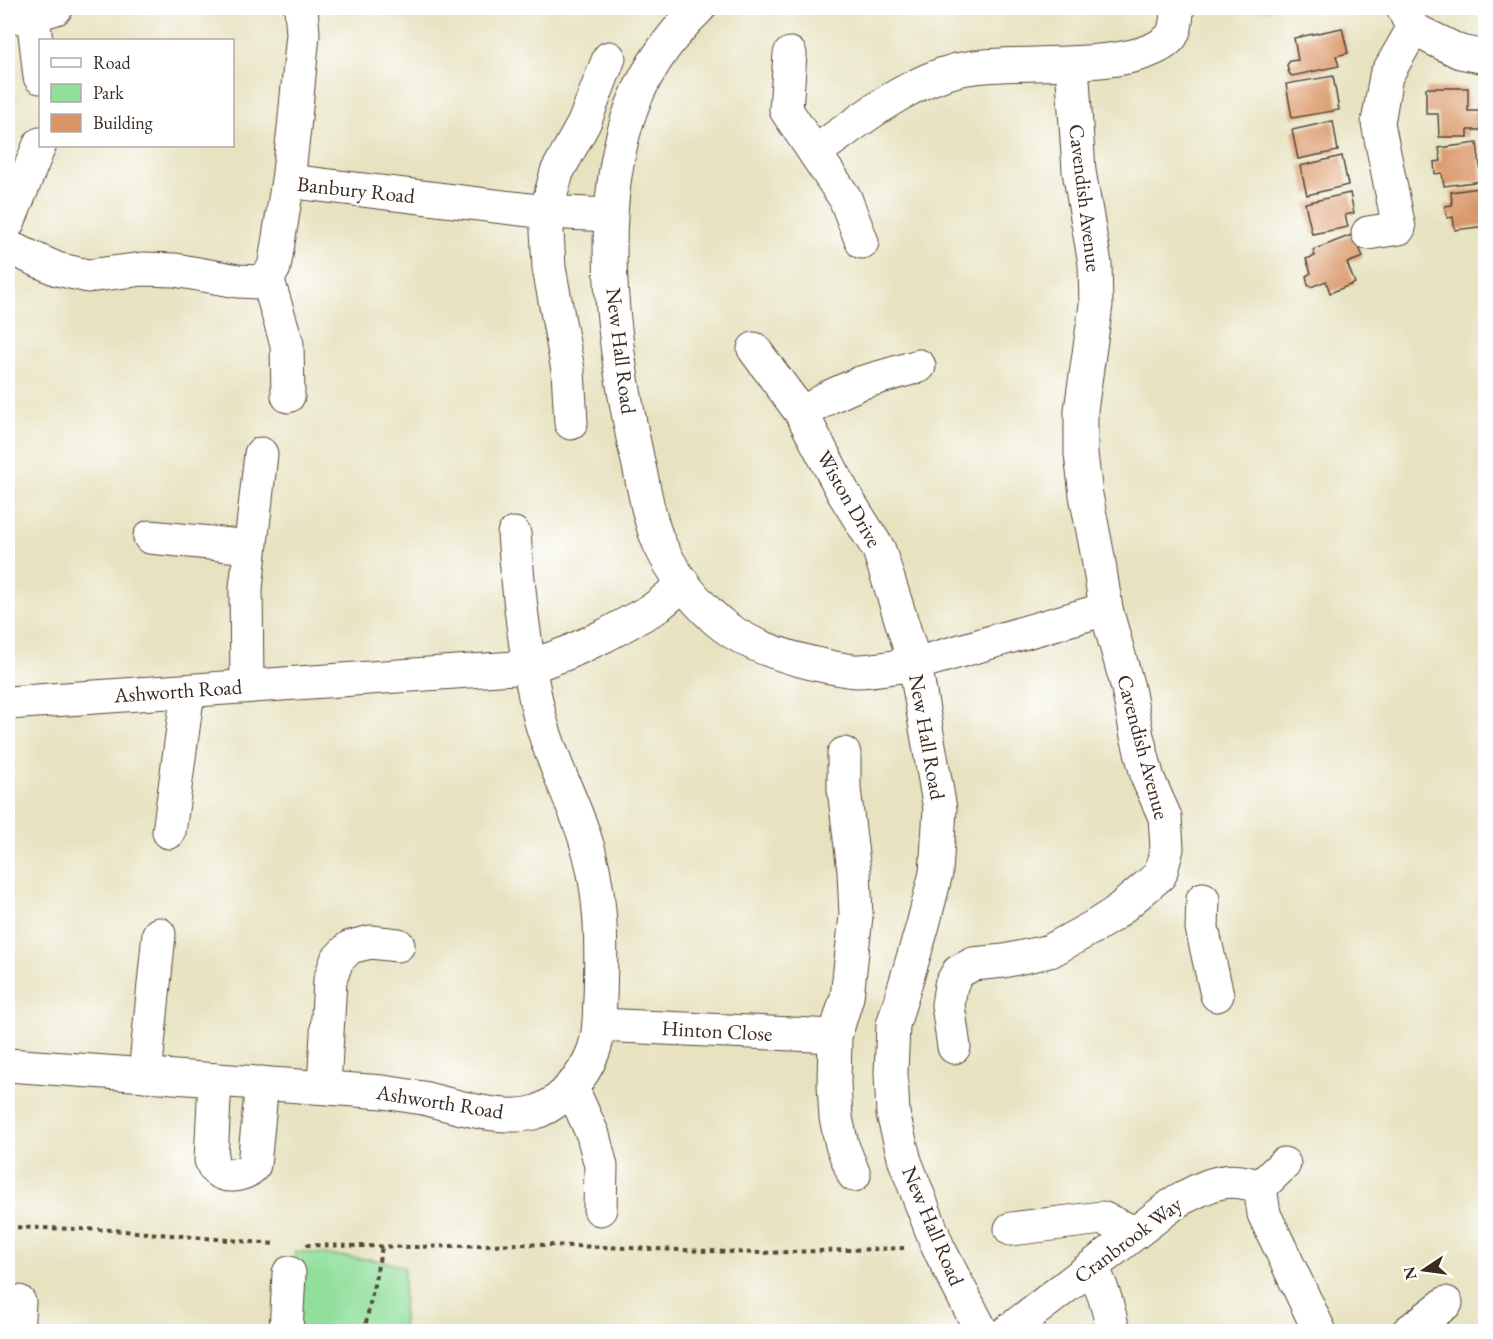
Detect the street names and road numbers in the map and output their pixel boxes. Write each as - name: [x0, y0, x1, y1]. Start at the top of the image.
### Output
- street label: Cavendish Avenue: [1063, 123, 1108, 273]
- street label: Banbury Road: [296, 170, 417, 209]
- street label: New Hall Road: [600, 286, 643, 416]
- street label: Wiston Drive: [811, 445, 888, 552]
- street label: New Hall Road: [903, 672, 952, 802]
- street label: Cavendish Avenue: [1111, 672, 1176, 822]
- street label: Ashworth Road: [112, 673, 243, 709]
- street label: Hinton Close: [661, 1014, 773, 1047]
- street label: Ashworth Road: [374, 1078, 506, 1125]
- street label: New Hall Road: [896, 1162, 971, 1290]
- street label: Cranbrook Way: [1068, 1190, 1188, 1289]

